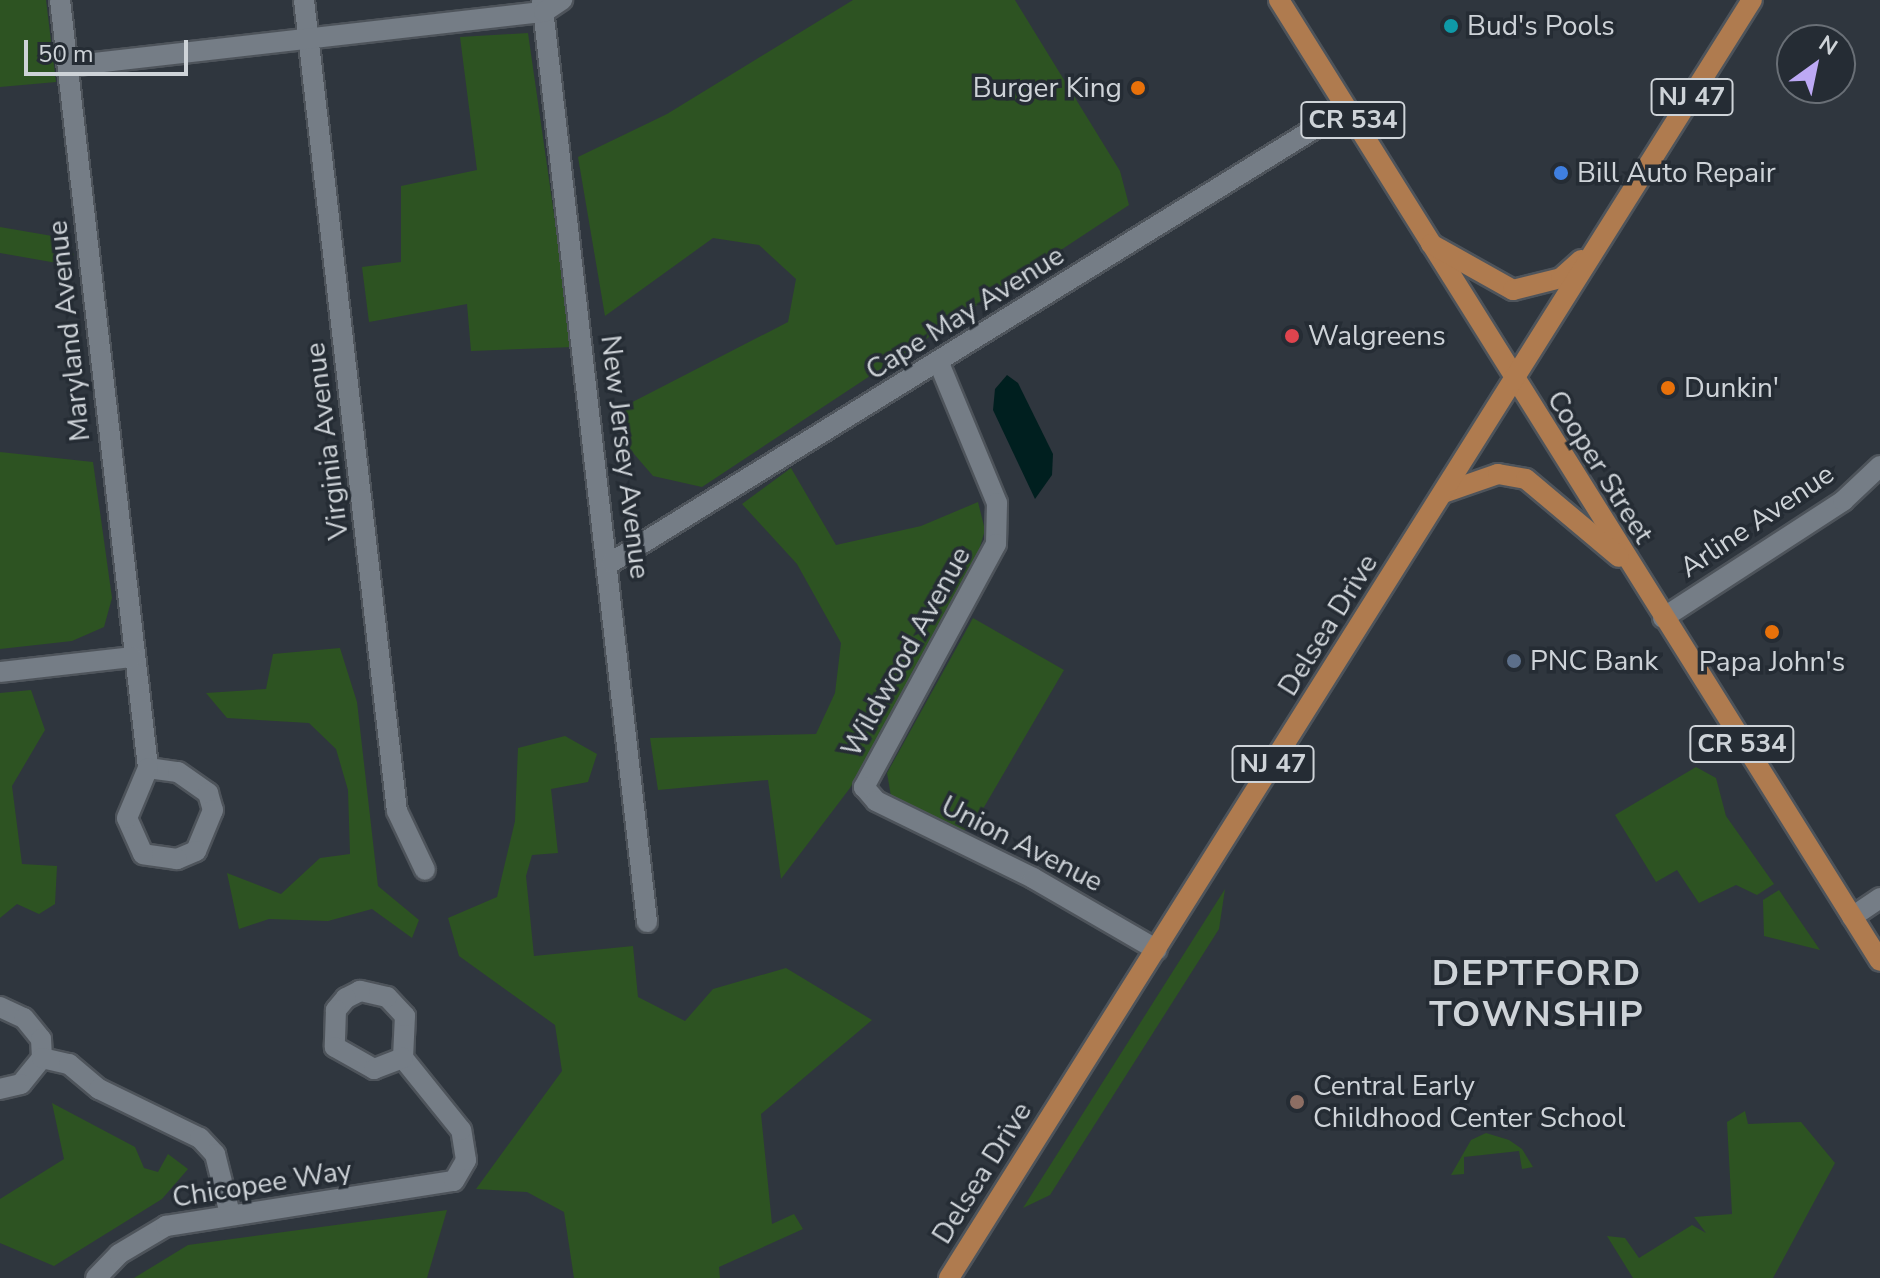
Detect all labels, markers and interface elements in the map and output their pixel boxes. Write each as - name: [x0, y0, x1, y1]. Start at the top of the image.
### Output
- place label: Bud's Pools: [1467, 9, 1615, 43]
- marker: Bud's Pools: [1442, 17, 1460, 35]
- scale bar: [28, 24, 192, 74]
- north arrow: [1776, 24, 1856, 104]
- text: N: [1813, 28, 1843, 63]
- text: 50 m: [38, 38, 94, 70]
- place label: Burger King: [973, 71, 1122, 105]
- road number: NJ 47: [1650, 75, 1734, 119]
- marker: Burger King: [1129, 79, 1147, 97]
- road number: CR 534: [1299, 98, 1407, 142]
- place label: Bill Auto Repair: [1577, 156, 1776, 190]
- marker: Bill Auto Repair: [1552, 164, 1570, 182]
- street label: Maryland Avenue: [41, 219, 97, 443]
- street label: Cape May Avenue: [860, 239, 1070, 387]
- place label: Walgreens: [1308, 319, 1446, 353]
- marker: Walgreens: [1283, 327, 1301, 345]
- street label: New Jersey Avenue: [593, 333, 657, 581]
- street label: Virginia Avenue: [298, 341, 356, 541]
- place label: Dunkin': [1684, 371, 1779, 405]
- marker: Dunkin': [1659, 379, 1677, 397]
- street label: Cooper Street: [1540, 384, 1660, 550]
- street label: Arline Avenue: [1674, 457, 1840, 585]
- street label: Wildwood Avenue: [834, 541, 978, 763]
- street label: Delsea Drive: [1271, 548, 1385, 702]
- marker: Papa John's: [1763, 623, 1781, 641]
- place label: PNC Bank: [1530, 644, 1658, 678]
- place label: Papa John's: [1699, 645, 1845, 679]
- marker: PNC Bank: [1505, 652, 1523, 670]
- road number: CR 534: [1688, 722, 1796, 766]
- road number: NJ 47: [1231, 742, 1315, 786]
- street label: Union Avenue: [936, 789, 1108, 899]
- district label: DEPTFORD TOWNSHIP: [1429, 951, 1645, 1036]
- place label: Central Early Childhood Center School: [1313, 1069, 1625, 1135]
- marker: Central Early Childhood Center School: [1288, 1093, 1306, 1111]
- street label: Delsea Drive: [925, 1096, 1039, 1250]
- street label: Chicopee Way: [170, 1153, 354, 1215]

